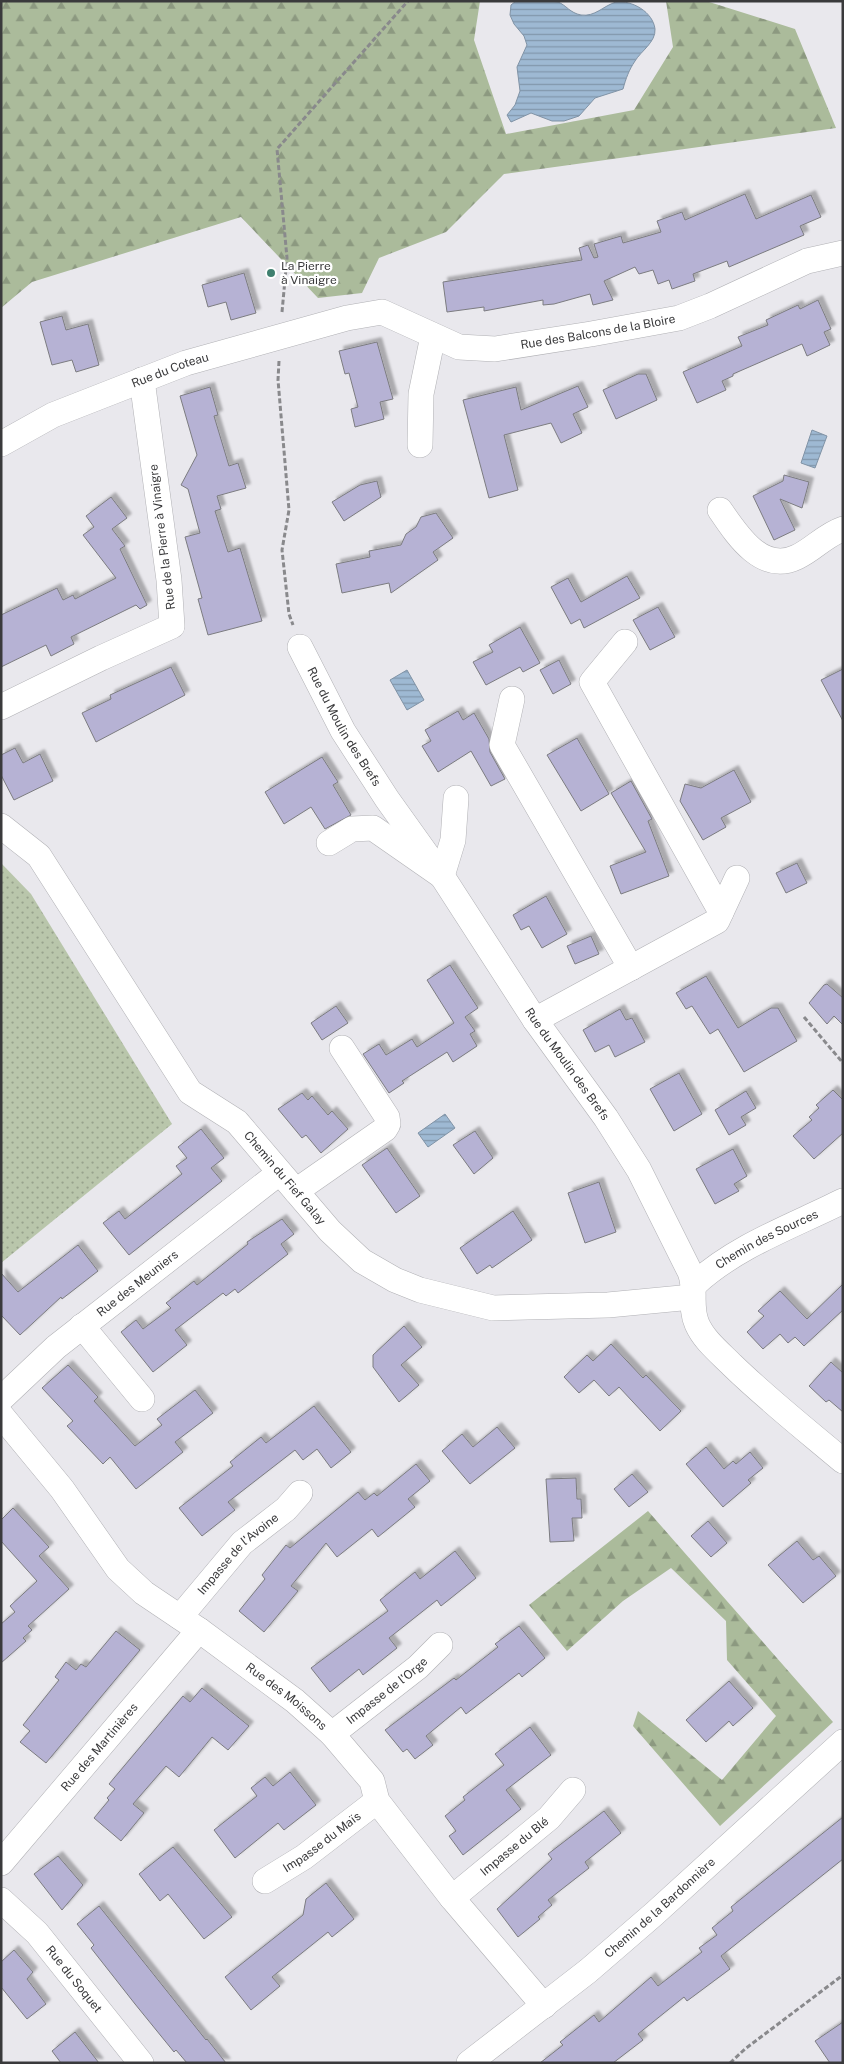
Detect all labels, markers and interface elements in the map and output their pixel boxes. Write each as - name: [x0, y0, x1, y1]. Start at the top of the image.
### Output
- place label: La Pierre à Vinaigre: [281, 259, 337, 287]
- marker: La Pierre à Vinaigre: [265, 267, 277, 279]
- street label: Rue des Balcons de la Bloire: [519, 312, 677, 352]
- street label: Rue du Coteau: [129, 350, 210, 391]
- street label: Rue de la Pierre à Vinaigre: [146, 463, 178, 611]
- street label: Rue du Moulin des Brefs: [304, 665, 384, 789]
- street label: Rue du Moulin des Brefs: [522, 1005, 612, 1123]
- street label: Chemin du Fief Galay: [241, 1128, 329, 1228]
- street label: Chemin des Sources: [713, 1207, 820, 1272]
- street label: Rue des Meuniers: [94, 1247, 181, 1319]
- street label: Impasse de l'Avoine: [195, 1510, 281, 1597]
- street label: Impasse de l'Orge: [344, 1654, 431, 1727]
- street label: Rue des Moissons: [243, 1660, 330, 1733]
- street label: Rue des Martinières: [58, 1700, 141, 1794]
- street label: Impasse du Maïs: [280, 1809, 364, 1875]
- street label: Impasse du Blé: [477, 1814, 552, 1879]
- street label: Chemin de la Bardonnière: [601, 1855, 718, 1961]
- street label: Rue du Soquet: [43, 1943, 105, 2016]

